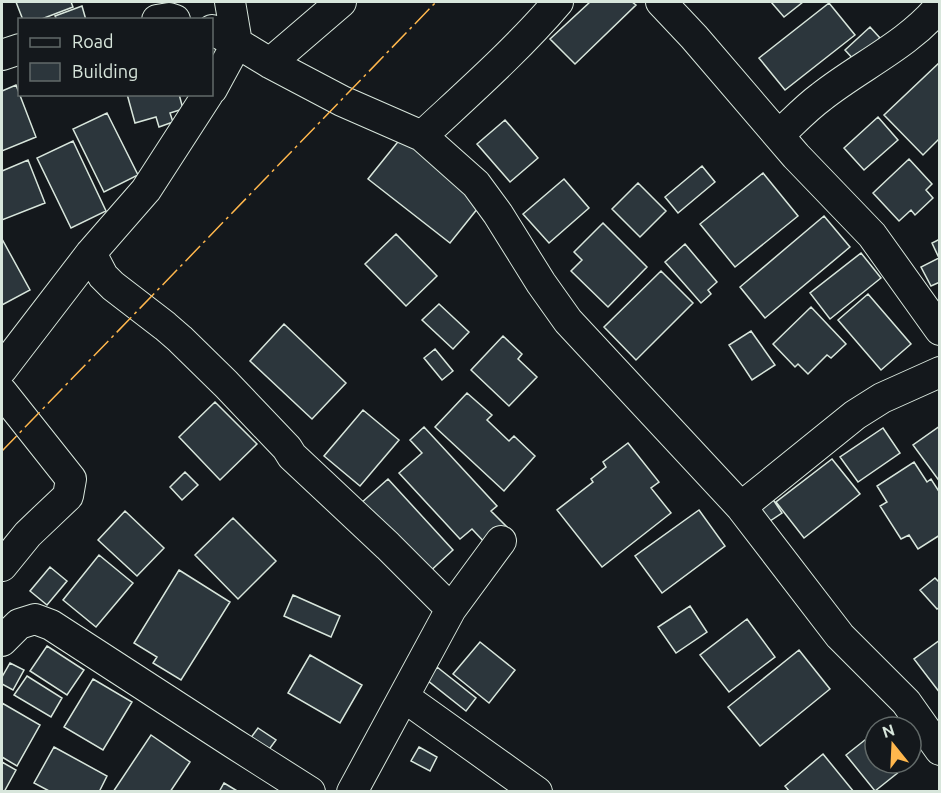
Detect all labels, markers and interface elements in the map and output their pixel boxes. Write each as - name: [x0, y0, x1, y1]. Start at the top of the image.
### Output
- legend: [18, 18, 213, 96]
- text: Road: [72, 31, 114, 51]
- text: Building: [72, 61, 138, 81]
- north arrow: [863, 715, 923, 775]
- text: N: [880, 720, 897, 741]

